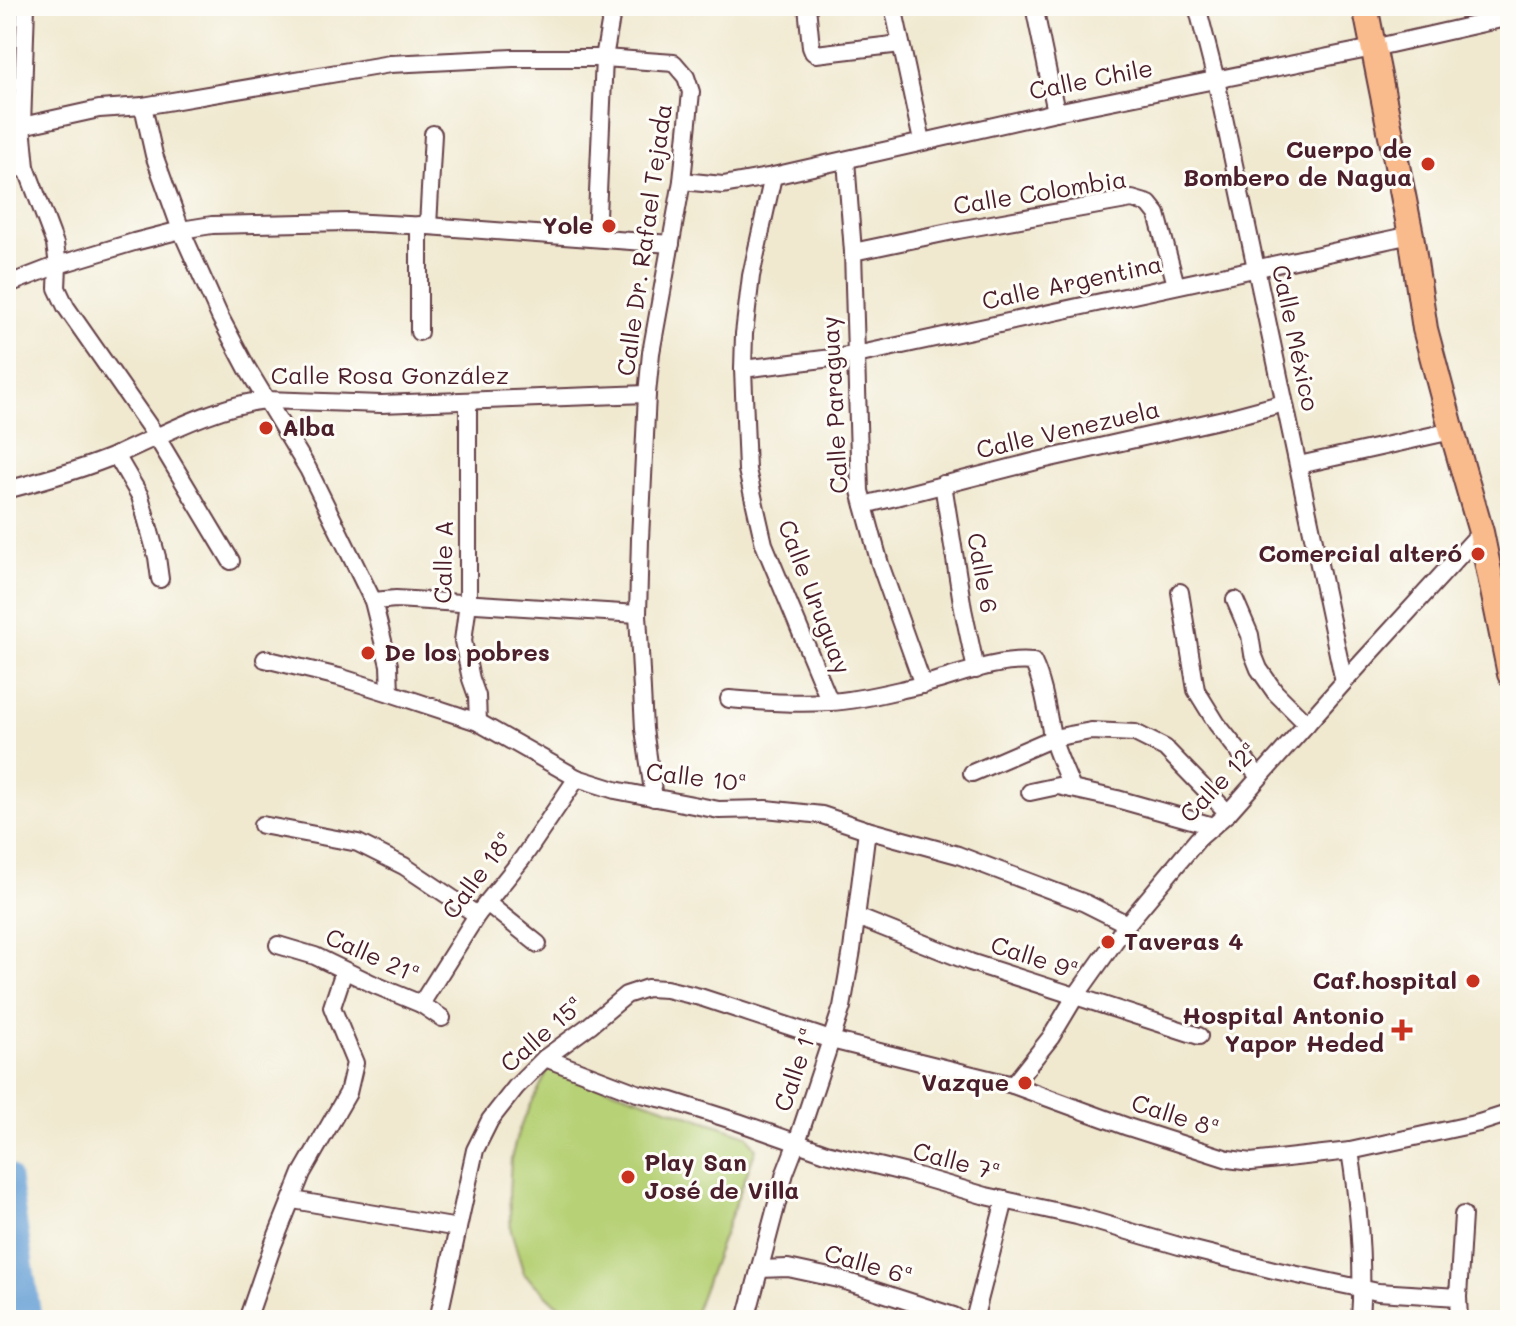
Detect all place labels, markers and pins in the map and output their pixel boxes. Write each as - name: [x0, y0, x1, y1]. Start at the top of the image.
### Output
- place label: Cuerpo de Bombero de Nagua: [1183, 133, 1412, 192]
- marker: Cuerpo de Bombero de Nagua: [1419, 155, 1437, 173]
- place label: Yole: [542, 209, 593, 240]
- marker: Yole: [600, 217, 618, 235]
- place label: Alba: [282, 411, 335, 442]
- marker: Alba: [257, 419, 275, 437]
- place label: Comercial alteró: [1258, 537, 1462, 568]
- marker: Comercial alteró: [1469, 545, 1487, 563]
- place label: De los pobres: [384, 636, 550, 667]
- marker: De los pobres: [359, 644, 377, 662]
- place label: Taveras 4: [1124, 925, 1243, 956]
- marker: Taveras 4: [1099, 933, 1117, 951]
- place label: Caf.hospital: [1313, 964, 1457, 995]
- marker: Caf.hospital: [1464, 972, 1482, 990]
- place label: Hospital Antonio Yapor Heded: [1182, 999, 1384, 1058]
- marker: Hospital Antonio Yapor Heded: [1391, 1019, 1413, 1041]
- place label: Vazque: [921, 1066, 1009, 1097]
- marker: Vazque: [1016, 1074, 1034, 1092]
- place label: Play San José de Villa: [644, 1146, 799, 1205]
- marker: Play San José de Villa: [619, 1168, 637, 1186]

